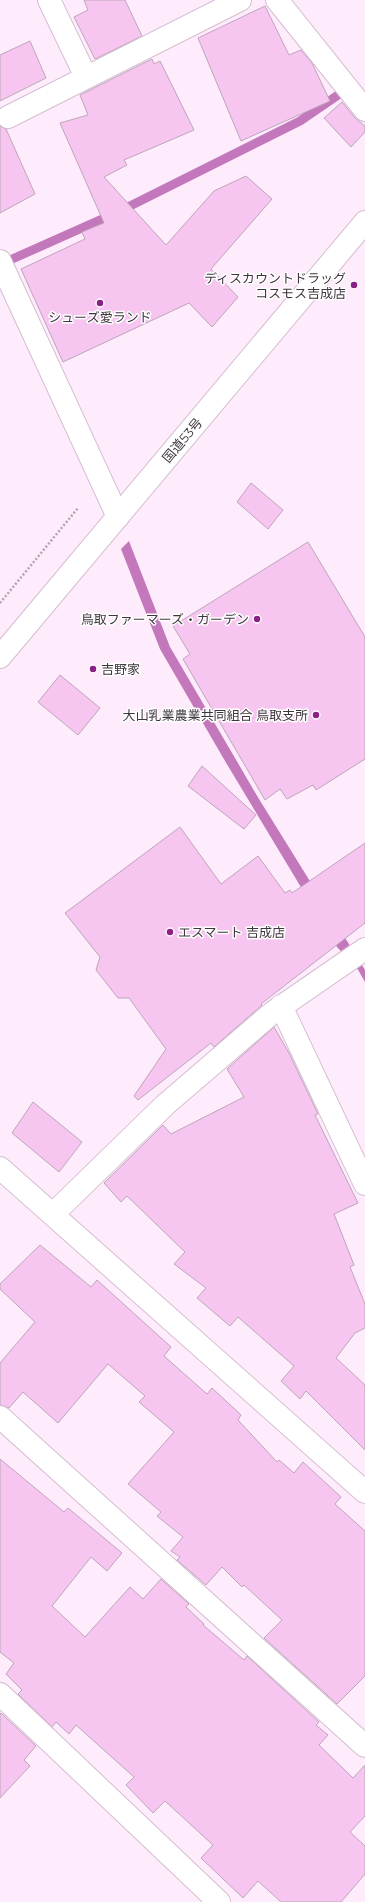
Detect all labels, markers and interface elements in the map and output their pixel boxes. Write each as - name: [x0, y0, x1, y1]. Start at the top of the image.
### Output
- place label: ディスカウントドラッグ コスモス吉成店: [204, 270, 346, 301]
- marker: ディスカウントドラッグ コスモス吉成店: [349, 280, 359, 290]
- marker: シューズ愛ランド: [95, 298, 105, 308]
- place label: シューズ愛ランド: [48, 309, 152, 325]
- street label: 国道53号: [159, 414, 205, 466]
- place label: 鳥取ファーマーズ・ガーデン: [81, 611, 249, 627]
- marker: 鳥取ファーマーズ・ガーデン: [252, 614, 262, 624]
- place label: 吉野家: [101, 661, 140, 677]
- marker: 吉野家: [88, 664, 98, 674]
- place label: 大山乳業農業共同組合 鳥取支所: [123, 707, 308, 723]
- marker: 大山乳業農業共同組合 鳥取支所: [311, 710, 321, 720]
- place label: エスマート 吉成店: [178, 924, 285, 940]
- marker: エスマート 吉成店: [165, 927, 175, 937]

